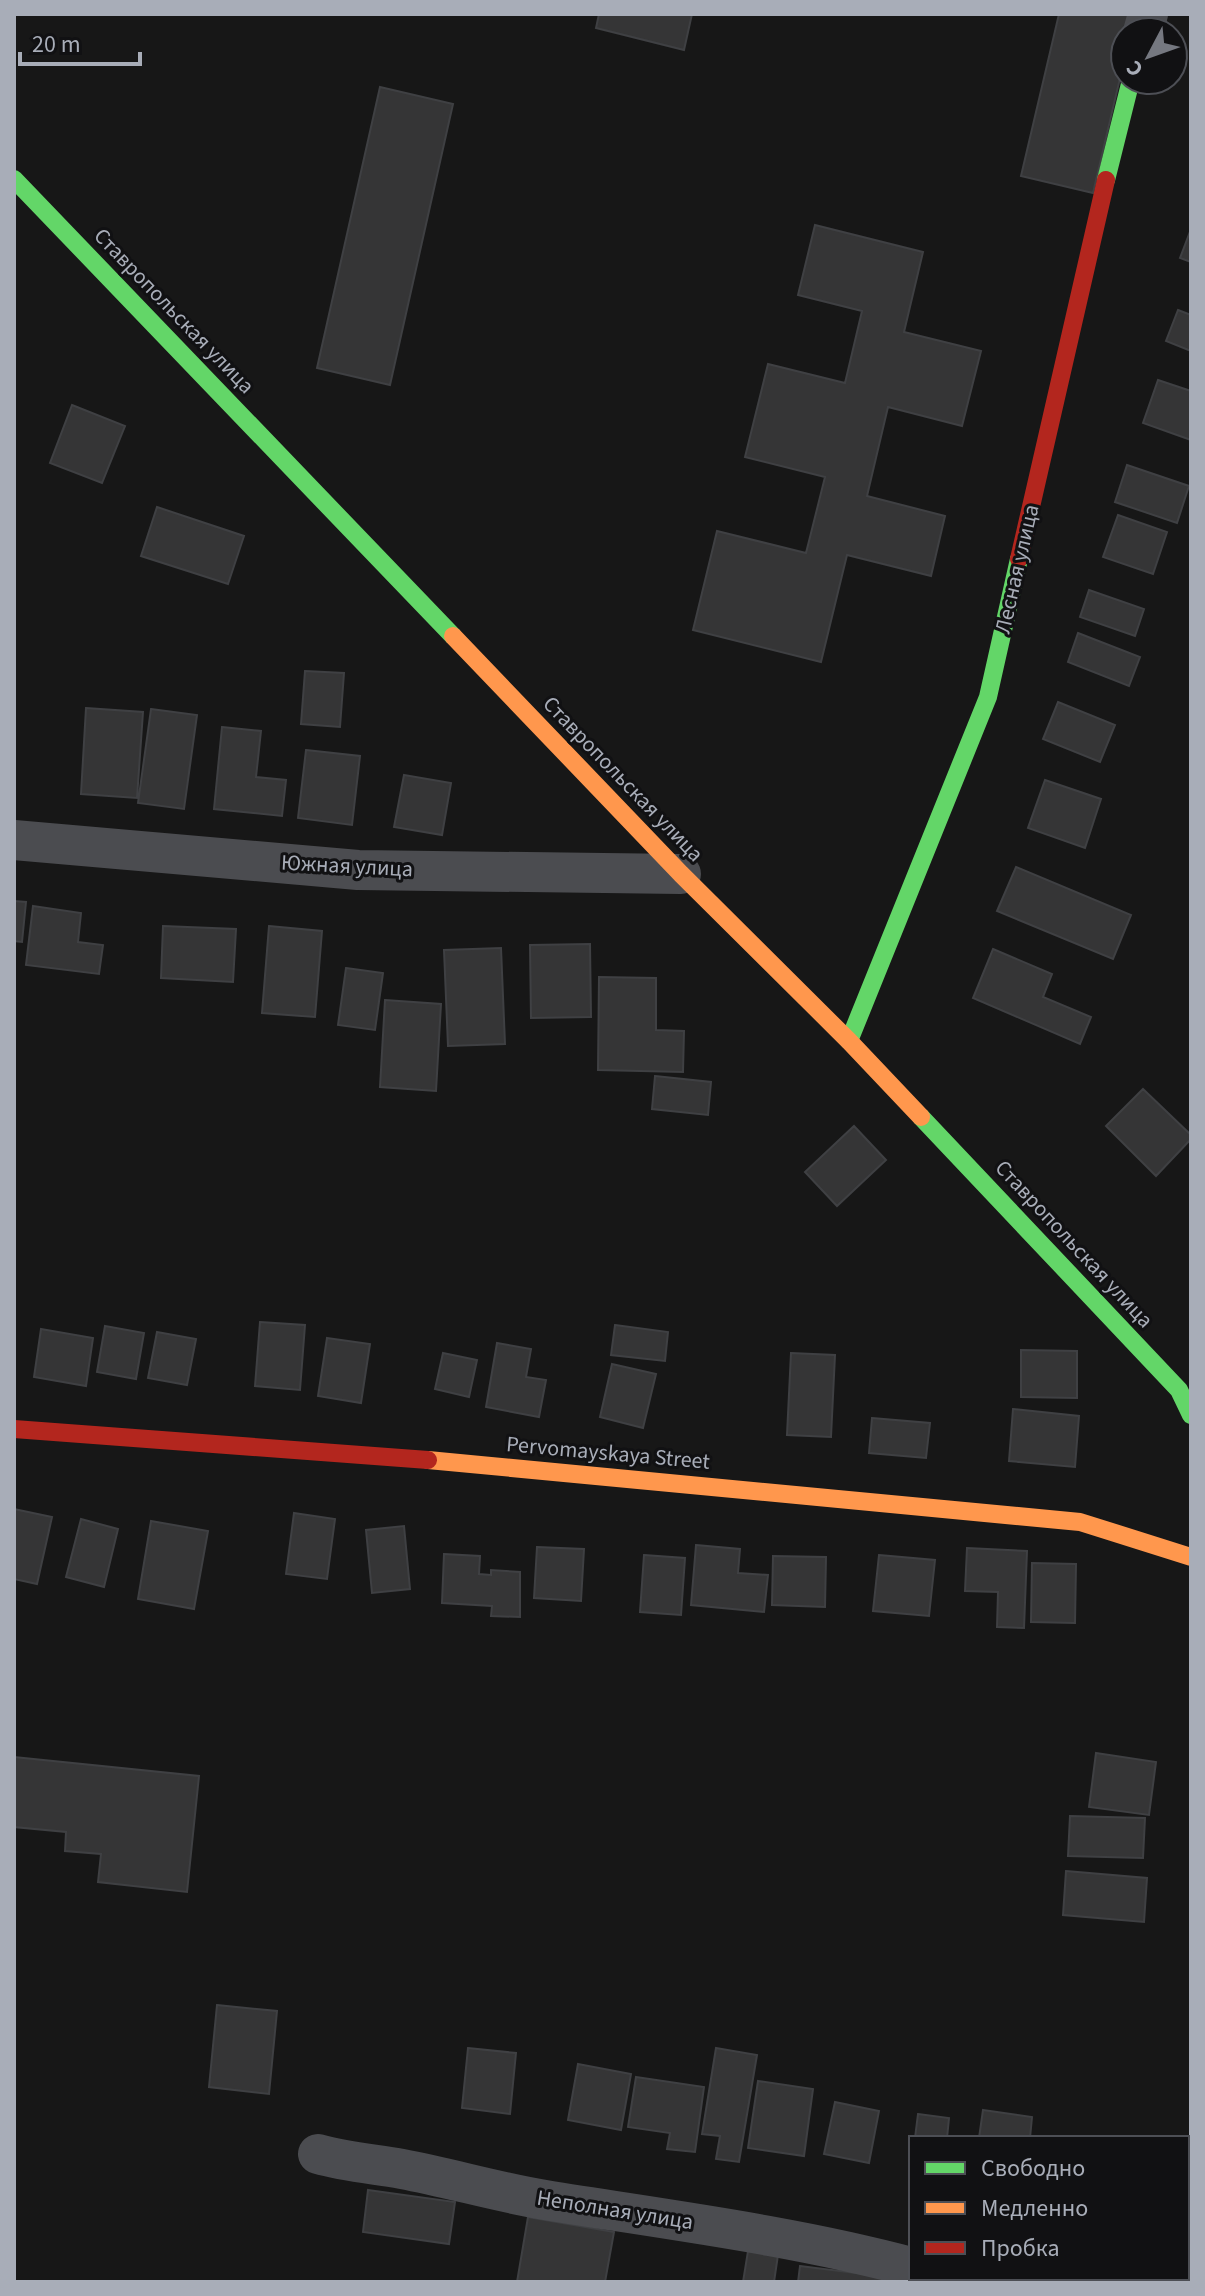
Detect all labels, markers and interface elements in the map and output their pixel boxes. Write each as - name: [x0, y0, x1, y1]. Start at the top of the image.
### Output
- scale bar: [20, 16, 140, 66]
- north arrow: [1109, 16, 1189, 96]
- text: 20 m: [32, 27, 81, 62]
- text: С: [1118, 53, 1151, 84]
- street label: Ставропольская улица: [86, 221, 262, 401]
- street label: Лесная улица: [987, 501, 1047, 637]
- street label: Ставропольская улица: [535, 689, 711, 869]
- street label: Южная улица: [280, 847, 414, 885]
- street label: Ставропольская улица: [987, 1153, 1161, 1335]
- street label: Pervomayskaya Street: [505, 1428, 712, 1478]
- legend: [909, 2136, 1189, 2280]
- text: Свободно: [981, 2151, 1085, 2186]
- street label: Неполная улица: [535, 2182, 695, 2238]
- text: Медленно: [981, 2191, 1088, 2226]
- text: Пробка: [981, 2231, 1060, 2266]

